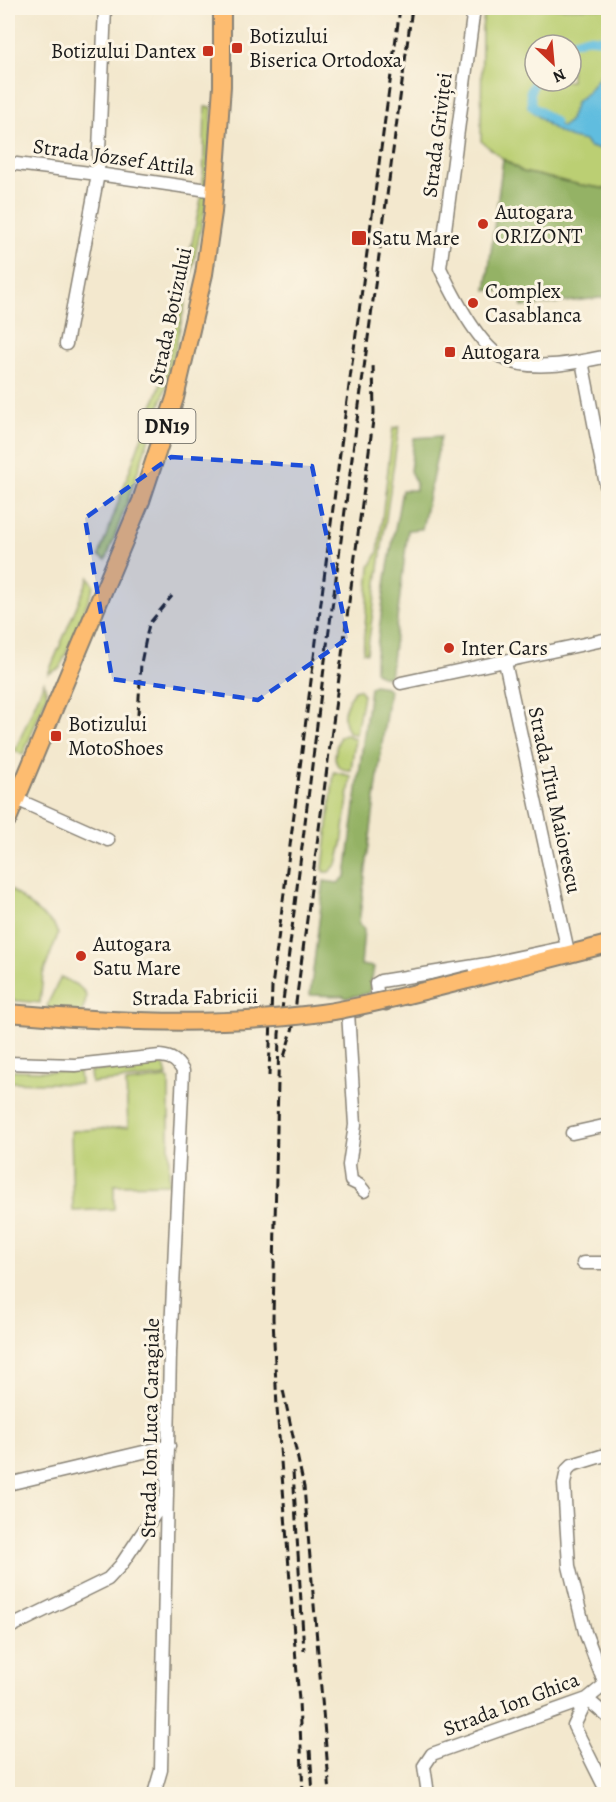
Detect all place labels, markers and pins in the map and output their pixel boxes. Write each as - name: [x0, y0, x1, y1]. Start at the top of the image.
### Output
- place label: Botizului Biserica Ortodoxa: [249, 22, 403, 74]
- place label: Botizului Dantex: [51, 37, 196, 65]
- marker: Botizului Biserica Ortodoxa: [230, 41, 244, 55]
- marker: Botizului Dantex: [201, 44, 215, 58]
- place label: Autogara ORIZONT: [494, 198, 583, 250]
- marker: Autogara ORIZONT: [476, 217, 490, 231]
- place label: Satu Mare: [372, 224, 460, 252]
- marker: Satu Mare: [350, 229, 368, 247]
- place label: Complex Casablanca: [485, 277, 582, 329]
- marker: Complex Casablanca: [466, 296, 480, 310]
- place label: Autogara: [461, 338, 540, 366]
- marker: Autogara: [443, 345, 457, 359]
- place label: Inter Cars: [461, 634, 548, 662]
- marker: Inter Cars: [442, 641, 456, 655]
- place label: Botizului MotoShoes: [68, 710, 164, 762]
- marker: Botizului MotoShoes: [49, 729, 63, 743]
- place label: Autogara Satu Mare: [92, 930, 181, 982]
- marker: Autogara Satu Mare: [74, 949, 88, 963]

